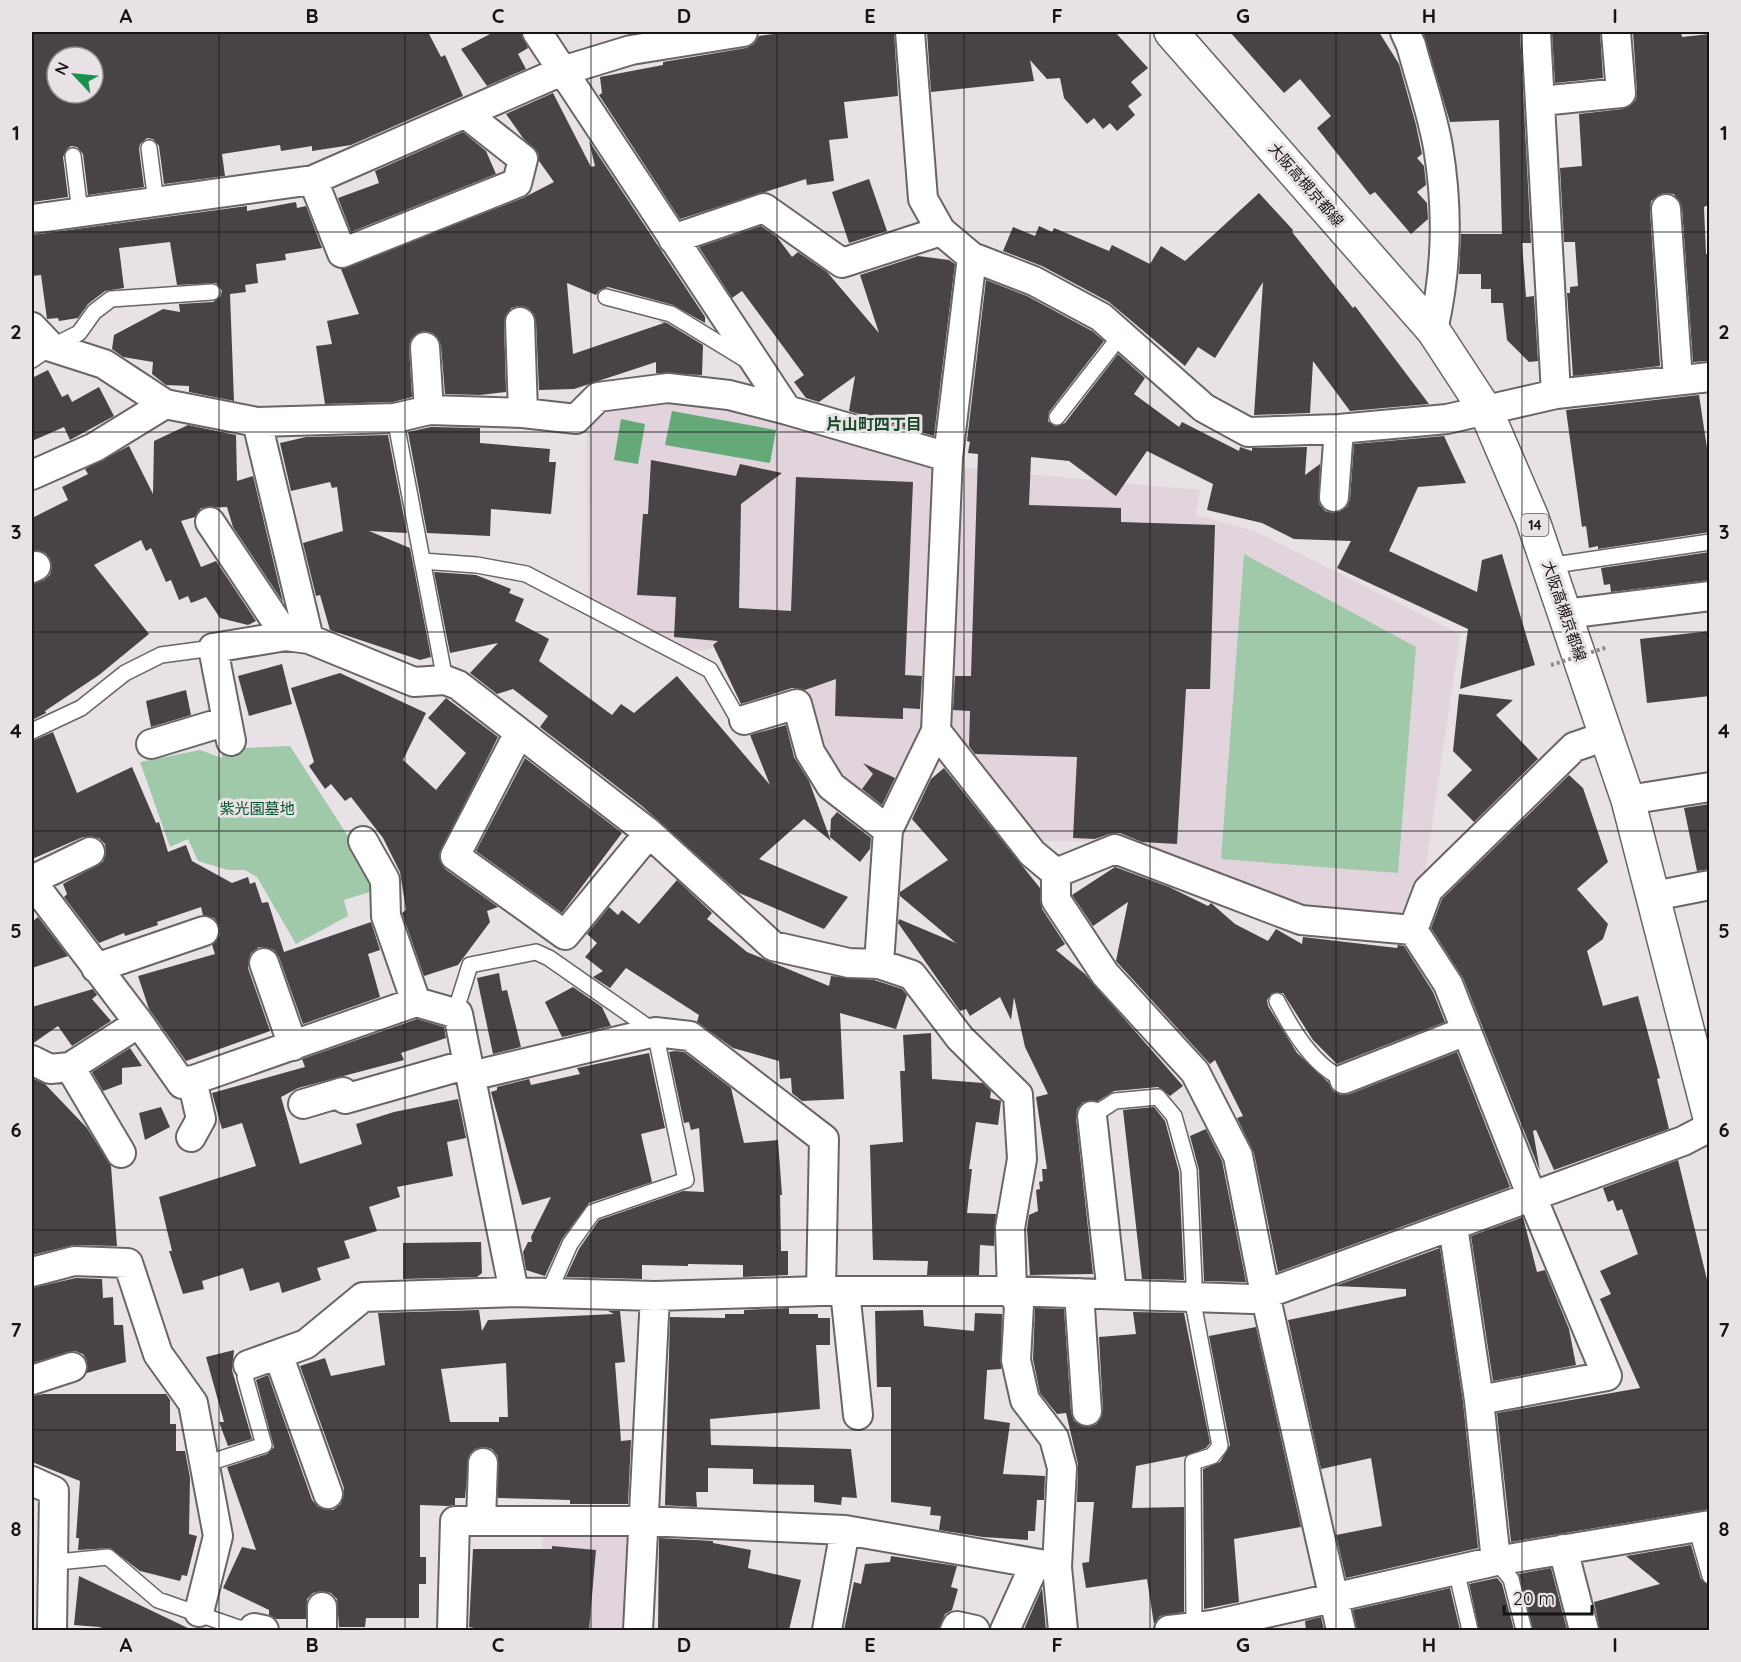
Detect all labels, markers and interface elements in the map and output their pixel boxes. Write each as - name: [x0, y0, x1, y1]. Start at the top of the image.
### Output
- text: A: [120, 3, 133, 28]
- text: B: [305, 3, 319, 28]
- text: C: [492, 3, 505, 28]
- text: D: [677, 3, 691, 28]
- text: E: [864, 3, 876, 28]
- text: F: [1051, 3, 1063, 28]
- text: G: [1236, 3, 1250, 28]
- text: H: [1422, 3, 1436, 28]
- text: I: [1612, 3, 1618, 28]
- north arrow: [45, 45, 105, 105]
- text: N: [50, 59, 73, 78]
- text: 1: [12, 120, 20, 145]
- text: 1: [1720, 120, 1728, 145]
- street label: 大阪高槻京都線: [1265, 139, 1348, 231]
- text: 2: [10, 319, 22, 344]
- text: 2: [1718, 319, 1730, 344]
- district label: 片山町四丁目: [826, 414, 922, 434]
- road number: 14: [1522, 514, 1549, 536]
- text: 3: [11, 519, 21, 544]
- text: 3: [1719, 519, 1729, 544]
- street label: 大阪高槻京都線: [1538, 558, 1591, 664]
- text: 4: [10, 718, 22, 743]
- text: 4: [1718, 718, 1730, 743]
- park label: 紫光園墓地: [219, 799, 295, 818]
- text: 5: [10, 918, 22, 943]
- text: 5: [1718, 918, 1730, 943]
- text: 6: [10, 1117, 22, 1142]
- text: 6: [1718, 1117, 1730, 1142]
- text: 7: [11, 1317, 22, 1342]
- text: 7: [1719, 1317, 1730, 1342]
- text: 8: [11, 1516, 22, 1541]
- text: 8: [1719, 1516, 1730, 1541]
- scale bar: [1504, 1578, 1592, 1616]
- text: 20 m: [1513, 1587, 1555, 1610]
- text: A: [120, 1632, 133, 1657]
- text: B: [305, 1632, 319, 1657]
- text: C: [492, 1632, 505, 1657]
- text: D: [677, 1632, 691, 1657]
- text: E: [864, 1632, 876, 1657]
- text: F: [1051, 1632, 1063, 1657]
- text: G: [1236, 1632, 1250, 1657]
- text: H: [1422, 1632, 1436, 1657]
- text: I: [1612, 1632, 1618, 1657]

